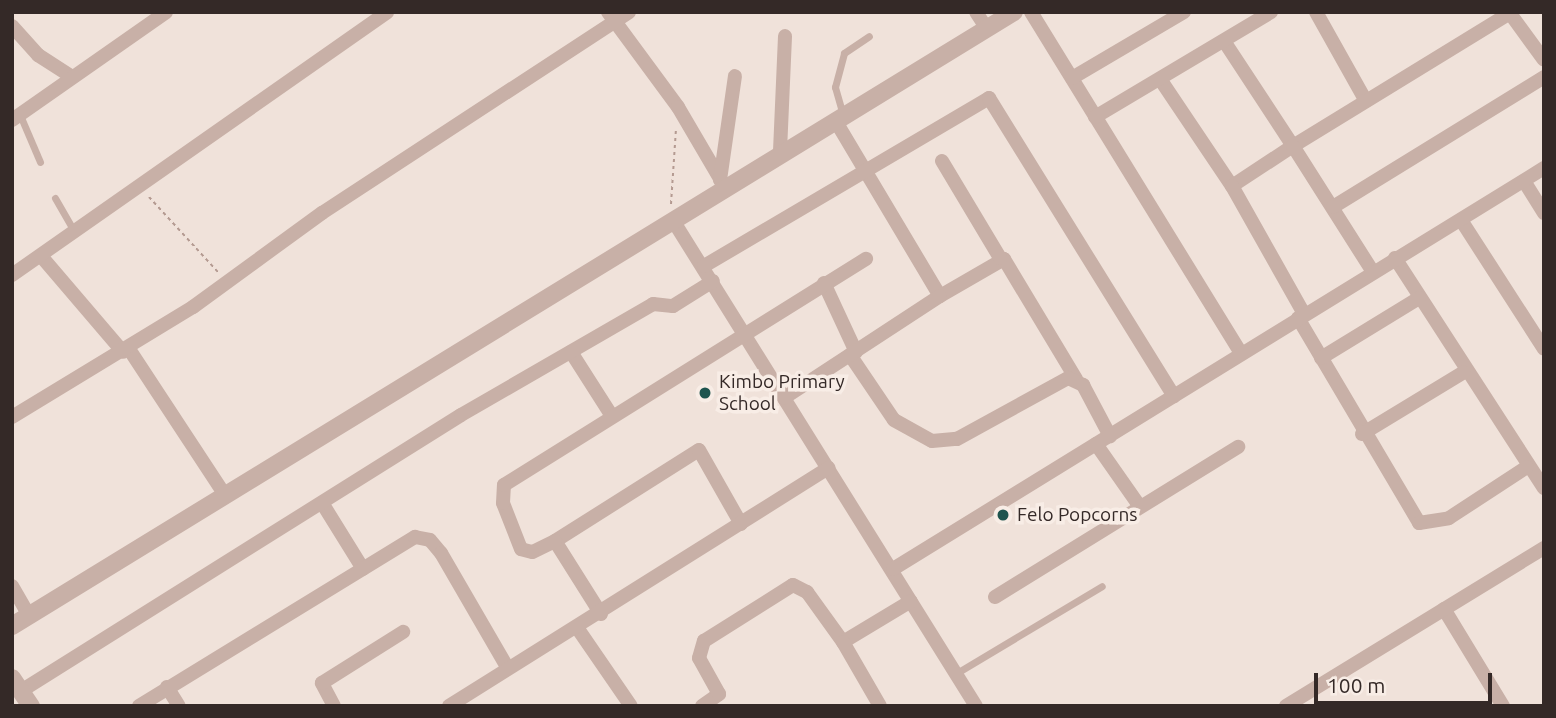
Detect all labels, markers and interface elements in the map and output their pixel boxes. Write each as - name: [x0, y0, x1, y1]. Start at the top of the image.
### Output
- place label: Kimbo Primary School: [719, 371, 845, 415]
- marker: Kimbo Primary School: [697, 385, 713, 401]
- place label: Felo Popcorns: [1017, 504, 1137, 526]
- marker: Felo Popcorns: [995, 507, 1011, 523]
- scale bar: [1318, 658, 1496, 702]
- text: 100 m: [1327, 673, 1385, 697]

